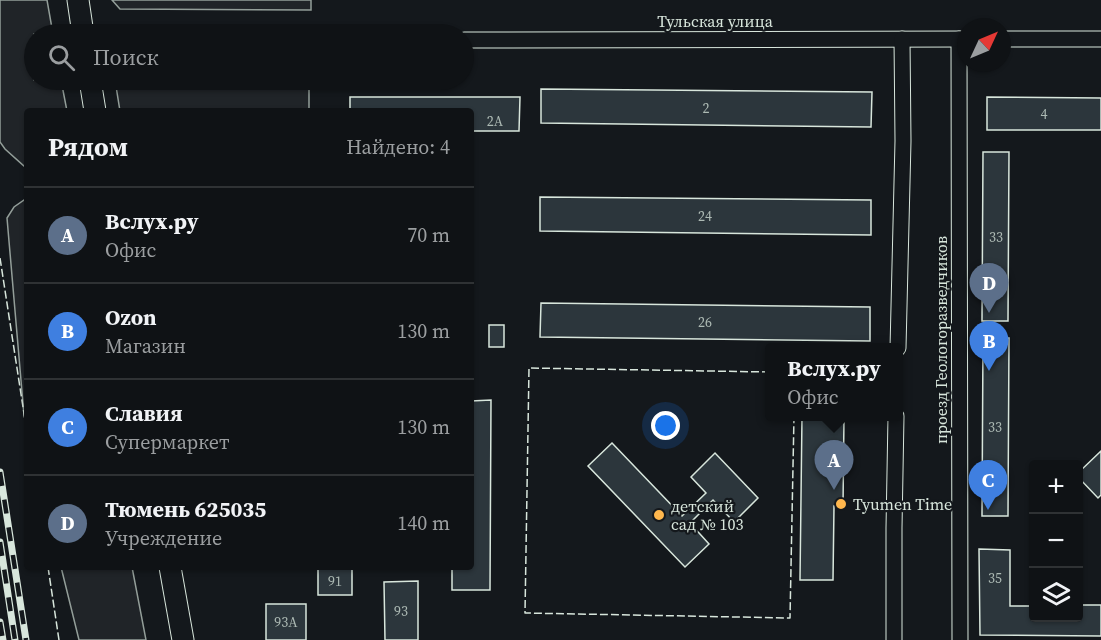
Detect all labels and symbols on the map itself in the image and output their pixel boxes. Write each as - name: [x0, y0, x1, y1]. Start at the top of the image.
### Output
- street label: Тульская улица: [657, 10, 774, 32]
- north arrow: [957, 18, 1011, 72]
- house number: 2: [703, 98, 710, 118]
- house number: 4: [1041, 104, 1048, 124]
- house number: 2А: [487, 111, 504, 131]
- house number: 24: [698, 206, 712, 226]
- house number: 33: [989, 227, 1003, 247]
- street label: проезд Геологоразведчиков: [930, 236, 952, 444]
- pin: D: [970, 264, 1008, 313]
- house number: 26: [698, 312, 712, 332]
- pin: B: [970, 322, 1008, 371]
- your location: [651, 411, 680, 440]
- house number: 33: [988, 417, 1002, 437]
- pin: A: [814, 440, 854, 490]
- pin: C: [968, 460, 1008, 510]
- place label: Tyumen Time: [853, 493, 952, 515]
- place label: детский сад № 103: [671, 495, 744, 535]
- marker: Tyumen Time: [834, 497, 848, 511]
- marker: детский сад № 103: [652, 508, 666, 522]
- house number: 35: [988, 568, 1002, 588]
- house number: 91: [328, 571, 342, 591]
- house number: 93: [394, 601, 408, 621]
- house number: 93А: [274, 612, 298, 632]

